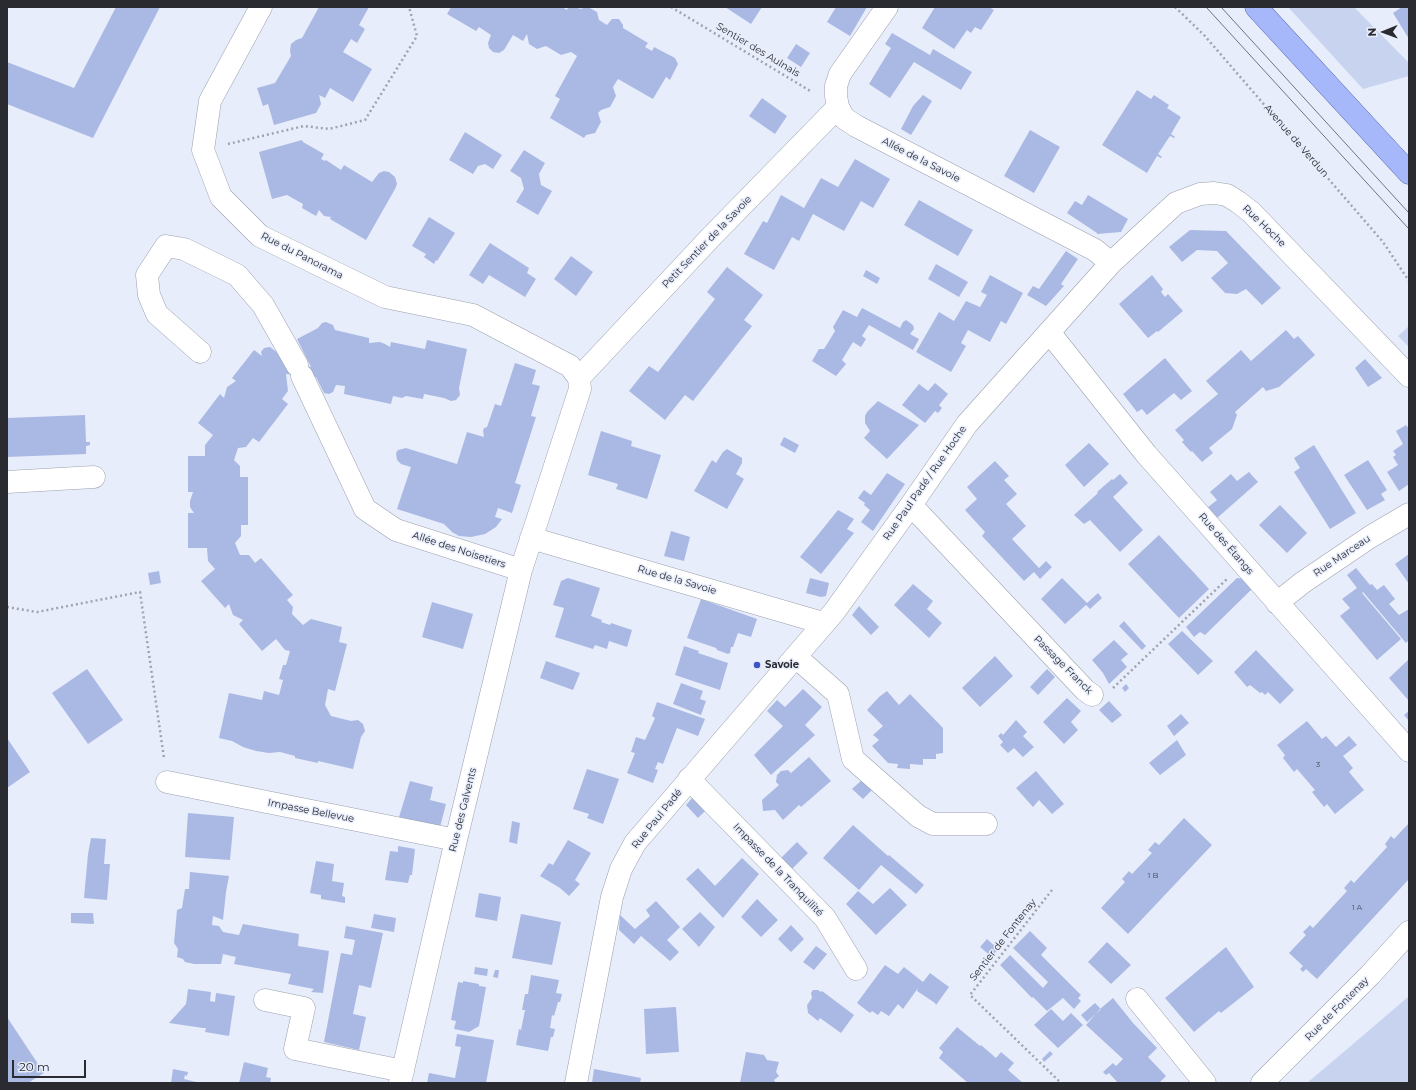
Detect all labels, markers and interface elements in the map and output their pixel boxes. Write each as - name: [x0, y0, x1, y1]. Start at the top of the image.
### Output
- north arrow: [1364, 12, 1404, 52]
- street label: Sentier des Aulnais: [714, 20, 802, 80]
- text: N: [1365, 28, 1379, 37]
- street label: Avenue de Verdun: [1261, 102, 1331, 180]
- street label: Allée de la Savoie: [880, 135, 962, 185]
- street label: Petit Sentier de la Savoie: [660, 193, 754, 291]
- street label: Rue Hoche: [1240, 202, 1288, 250]
- street label: Rue du Panorama: [259, 230, 345, 282]
- street label: Rue Paul Padé / Rue Hoche: [881, 423, 969, 543]
- street label: Rue des Étangs: [1196, 511, 1256, 577]
- street label: Allée des Noisetiers: [411, 529, 507, 571]
- street label: Rue Marceau: [1311, 533, 1373, 579]
- street label: Rue de la Savoie: [636, 563, 718, 597]
- street label: Passage Franck: [1031, 633, 1095, 697]
- place label: Savoie: [765, 659, 799, 671]
- marker: Savoie: [752, 660, 762, 670]
- house number: 3: [1316, 760, 1320, 770]
- street label: Rue des Galvents: [447, 767, 479, 853]
- street label: Rue Paul Padé: [629, 787, 685, 851]
- street label: Impasse Bellevue: [267, 797, 355, 825]
- street label: Impasse de la Tranquilité: [730, 821, 826, 919]
- house number: 1 B: [1147, 871, 1159, 881]
- street label: Sentier de Fontenay: [967, 897, 1039, 983]
- house number: 1 A: [1352, 903, 1362, 913]
- street label: Rue de Fontenay: [1303, 975, 1371, 1043]
- scale bar: [14, 1052, 88, 1078]
- text: 20 m: [19, 1059, 50, 1074]

